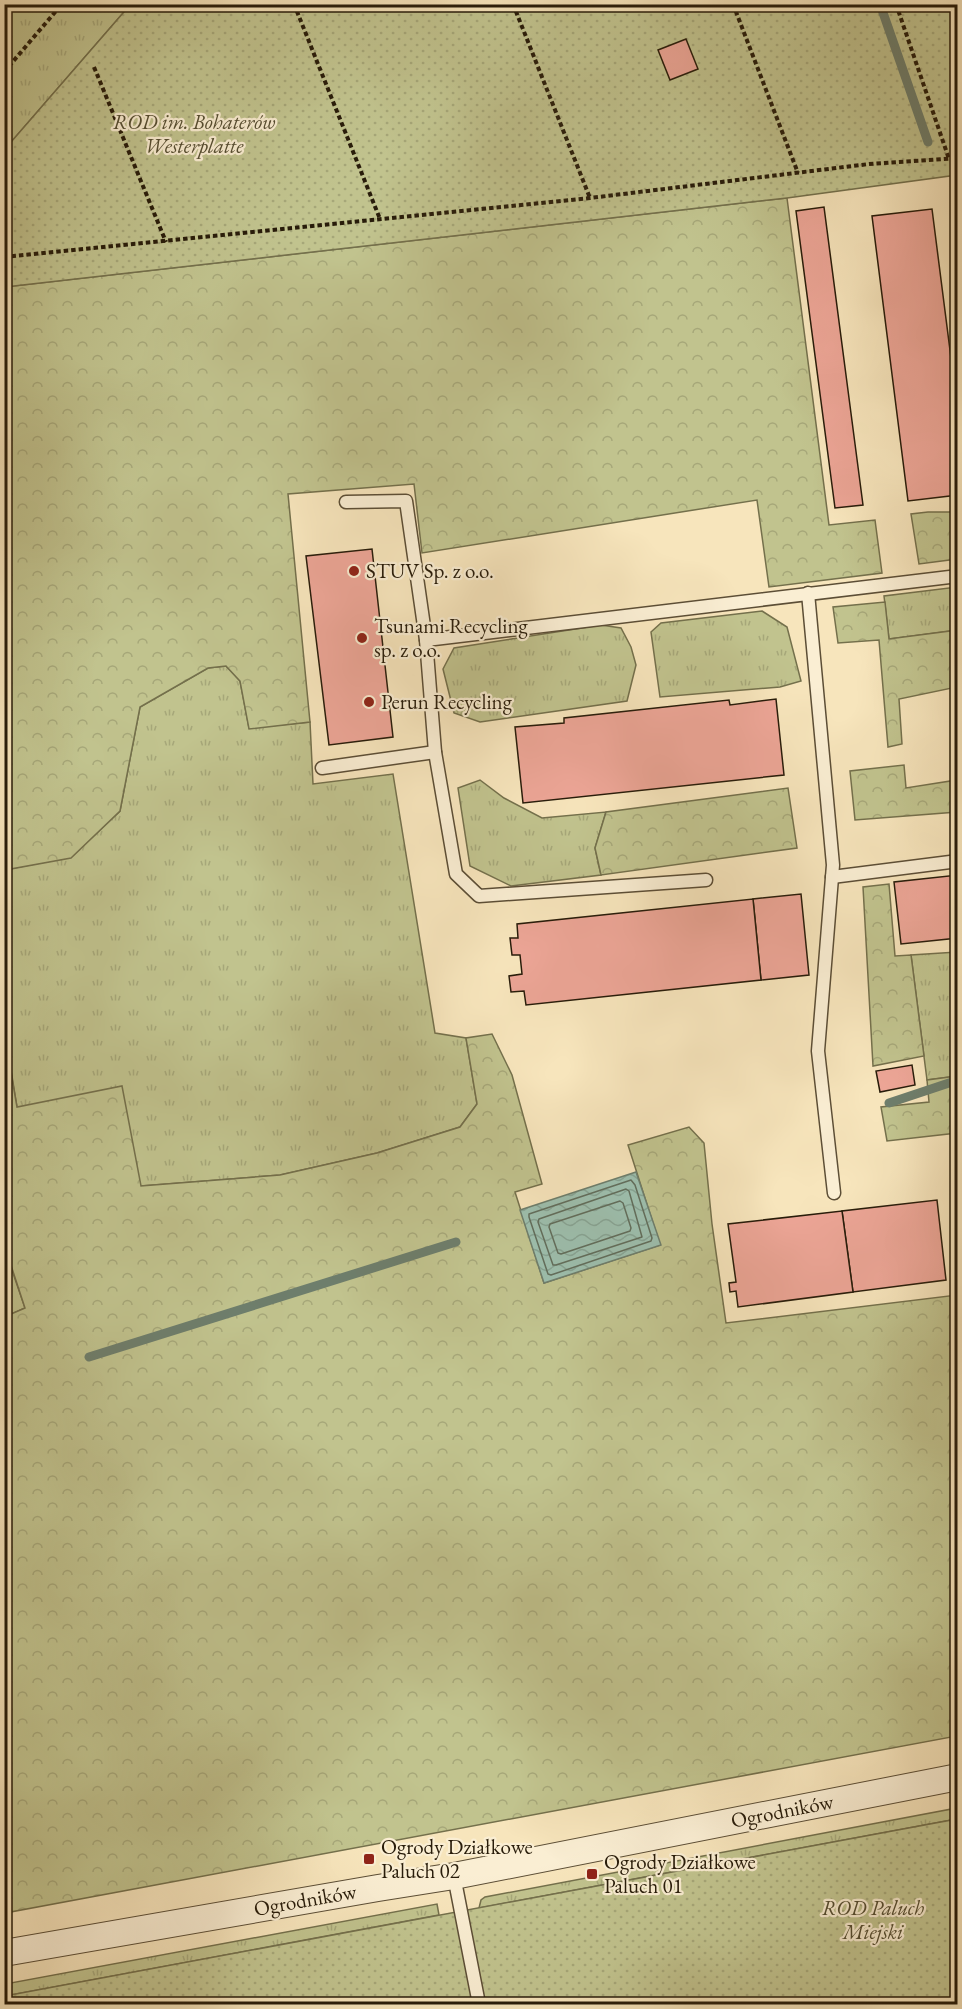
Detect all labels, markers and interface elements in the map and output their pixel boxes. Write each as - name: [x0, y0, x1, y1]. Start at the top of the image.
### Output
- park label: ROD im. Bohaterów Westerplatte: [113, 108, 275, 159]
- place label: STUV Sp. z o.o.: [366, 557, 494, 584]
- marker: STUV Sp. z o.o.: [347, 564, 361, 578]
- place label: Tsunami Recycling sp. z o.o.: [374, 612, 529, 663]
- marker: Tsunami Recycling sp. z o.o.: [355, 631, 369, 645]
- place label: Perun Recycling: [381, 688, 513, 715]
- marker: Perun Recycling: [362, 695, 376, 709]
- street label: Ogrodników: [728, 1787, 836, 1834]
- place label: Ogrody Działkowe Paluch 02: [381, 1833, 533, 1884]
- place label: Ogrody Działkowe Paluch 01: [604, 1848, 756, 1899]
- marker: Ogrody Działkowe Paluch 02: [362, 1852, 376, 1866]
- marker: Ogrody Działkowe Paluch 01: [585, 1867, 599, 1881]
- street label: Ogrodników: [251, 1877, 359, 1922]
- park label: ROD Paluch Miejski: [822, 1894, 924, 1945]

